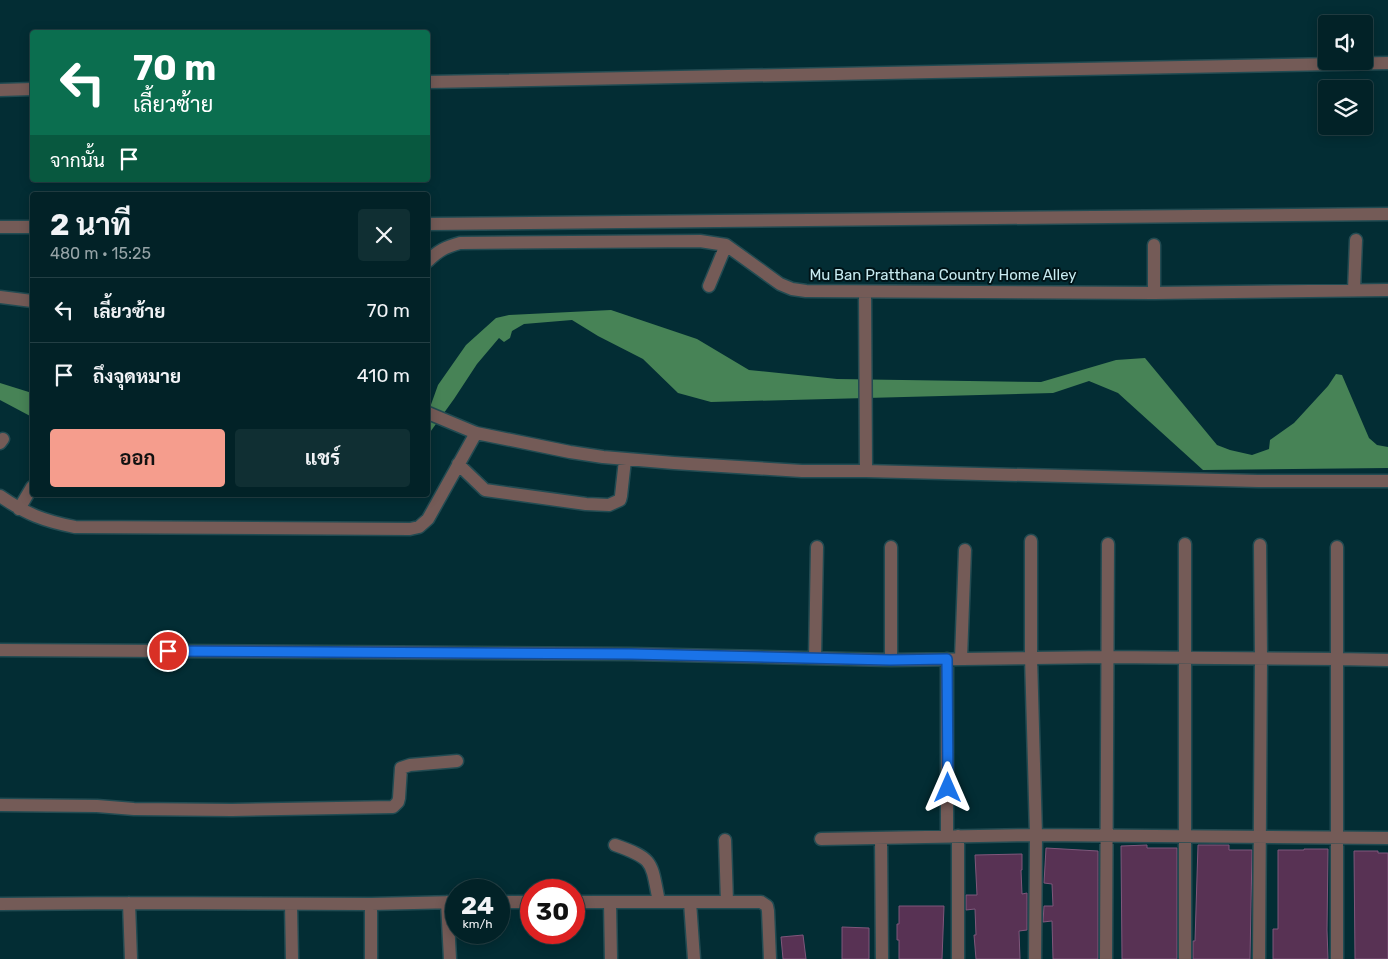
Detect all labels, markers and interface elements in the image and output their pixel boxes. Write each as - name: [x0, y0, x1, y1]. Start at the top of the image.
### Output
- map controls: [1318, 15, 1373, 135]
- button: sound: [1318, 15, 1373, 70]
- text: 70 m: [133, 47, 216, 89]
- icon: left: [50, 50, 115, 115]
- button: layers: [1318, 80, 1373, 135]
- text: เลี้ยวซ้าย: [133, 91, 213, 118]
- icon: arrive: [115, 145, 143, 173]
- text: จากนั้น: [50, 149, 105, 172]
- text: 2 นาที: [50, 207, 131, 243]
- button: close: [358, 209, 410, 261]
- text: 480 m · 15:25: [50, 244, 151, 263]
- street label: Mu Ban Pratthana Country Home Alley: [809, 266, 1077, 284]
- icon: left: [50, 296, 78, 324]
- text: 70 m: [367, 299, 410, 322]
- text: เลี้ยวซ้าย: [93, 300, 165, 323]
- icon: arrive: [50, 361, 78, 389]
- text: 410 m: [357, 364, 410, 387]
- text: ถึงจุดหมาย: [93, 365, 181, 388]
- button: ออก: [50, 429, 225, 487]
- button: แชร์: [235, 429, 410, 487]
- pin: [147, 630, 189, 672]
- icon: arrive: [154, 637, 182, 665]
- position arrow: [921, 761, 973, 813]
- speed limit sign: 30: [520, 879, 585, 944]
- text: 24: [461, 891, 494, 920]
- text: km/h: [463, 917, 492, 931]

